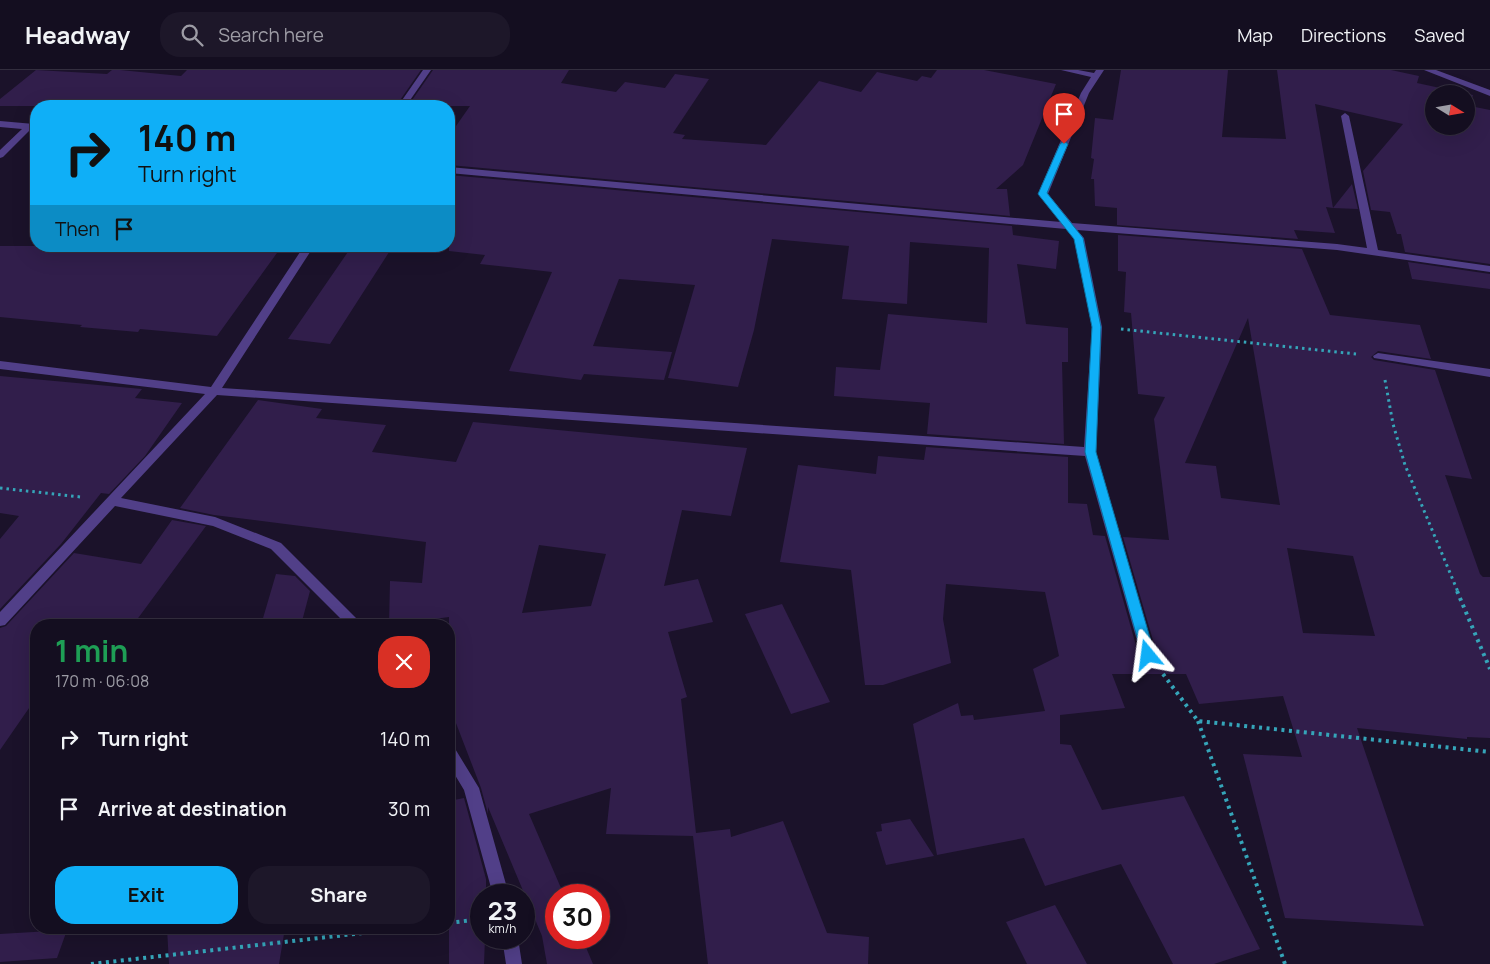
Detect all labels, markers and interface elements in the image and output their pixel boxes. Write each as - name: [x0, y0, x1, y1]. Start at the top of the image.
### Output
- search box: [160, 12, 510, 57]
- text: Headway: [25, 18, 130, 51]
- icon: search: [178, 21, 206, 49]
- text: Search here: [218, 22, 324, 48]
- text: Map: [1237, 23, 1273, 47]
- text: Directions: [1301, 23, 1386, 47]
- text: Saved: [1414, 23, 1465, 47]
- north arrow: [1425, 85, 1475, 135]
- map controls: [1425, 85, 1475, 135]
- pin: [1043, 93, 1085, 144]
- icon: arrive: [1050, 100, 1078, 128]
- text: 140 m: [138, 114, 236, 162]
- icon: right: [55, 120, 120, 185]
- text: Turn right: [138, 159, 236, 189]
- icon: arrive: [110, 215, 138, 243]
- text: Then: [55, 216, 100, 242]
- position arrow: [1121, 628, 1173, 680]
- text: 1 min: [55, 630, 128, 671]
- button: close: [378, 636, 430, 688]
- text: 170 m · 06:08: [55, 670, 149, 692]
- icon: right: [55, 725, 83, 753]
- text: Turn right: [98, 726, 188, 752]
- text: 140 m: [380, 726, 430, 752]
- icon: arrive: [55, 795, 83, 823]
- text: Arrive at destination: [98, 796, 287, 822]
- text: 30 m: [388, 796, 430, 822]
- button: Exit: [55, 866, 238, 924]
- button: Share: [248, 866, 430, 924]
- speed limit sign: 30: [545, 884, 610, 949]
- text: 23: [488, 893, 517, 928]
- text: km/h: [489, 920, 516, 937]

